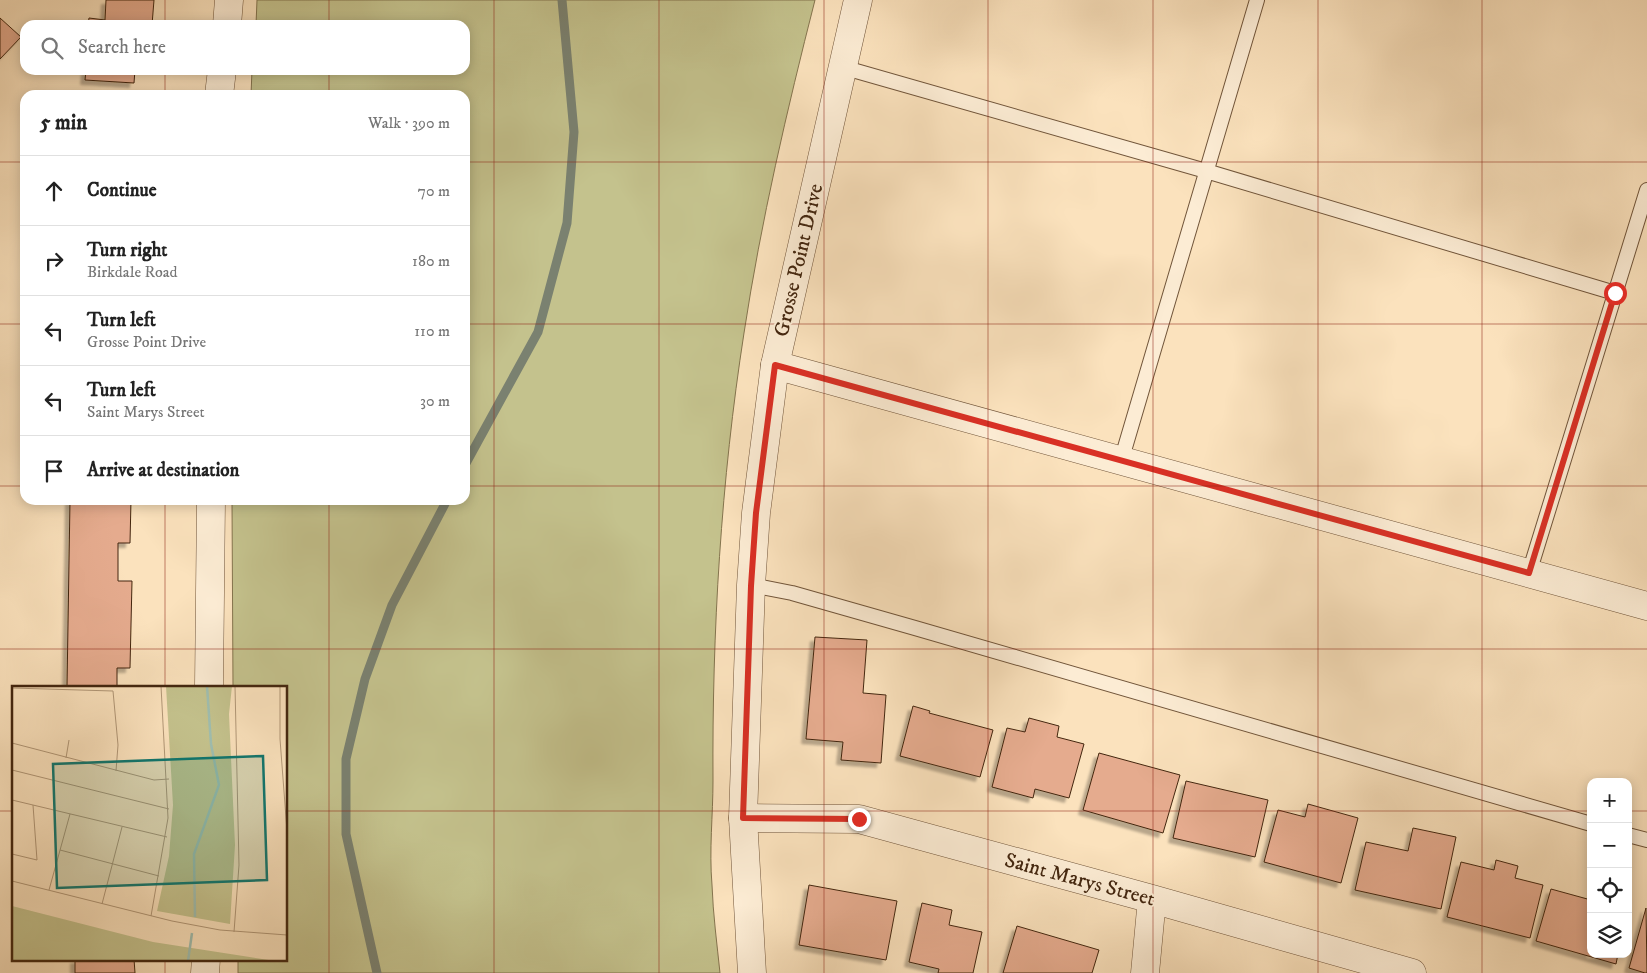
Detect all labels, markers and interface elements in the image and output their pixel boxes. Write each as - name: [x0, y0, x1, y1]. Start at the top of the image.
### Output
- search box: [20, 20, 470, 75]
- icon: search: [38, 34, 66, 62]
- text: Search here: [78, 36, 166, 59]
- text: 5 min: [40, 110, 87, 136]
- text: Walk · 390 m: [368, 113, 450, 133]
- icon: ahead: [40, 177, 68, 205]
- text: Continue: [87, 179, 157, 202]
- text: 70 m: [418, 181, 450, 201]
- street label: Grosse Point Drive: [769, 181, 829, 339]
- text: Turn right: [87, 239, 167, 262]
- icon: right: [40, 247, 68, 275]
- text: 180 m: [412, 251, 450, 271]
- text: Birkdale Road: [87, 262, 178, 282]
- route start: [1604, 282, 1627, 305]
- text: Turn left: [87, 309, 156, 332]
- icon: left: [40, 317, 68, 345]
- text: 110 m: [414, 321, 450, 341]
- text: Grosse Point Drive: [87, 332, 206, 352]
- text: Turn left: [87, 379, 156, 402]
- icon: left: [40, 387, 68, 415]
- text: 30 m: [420, 391, 450, 411]
- text: Saint Marys Street: [87, 402, 205, 422]
- icon: arrive: [40, 457, 68, 485]
- text: Arrive at destination: [87, 459, 239, 482]
- inset map: [12, 686, 288, 960]
- map controls: [1587, 778, 1632, 958]
- button: +: [1587, 778, 1632, 823]
- route end: [848, 808, 871, 831]
- button: −: [1587, 823, 1632, 868]
- street label: Saint Marys Street: [1002, 847, 1158, 913]
- button: locate: [1587, 868, 1632, 913]
- button: layers: [1587, 913, 1632, 958]

